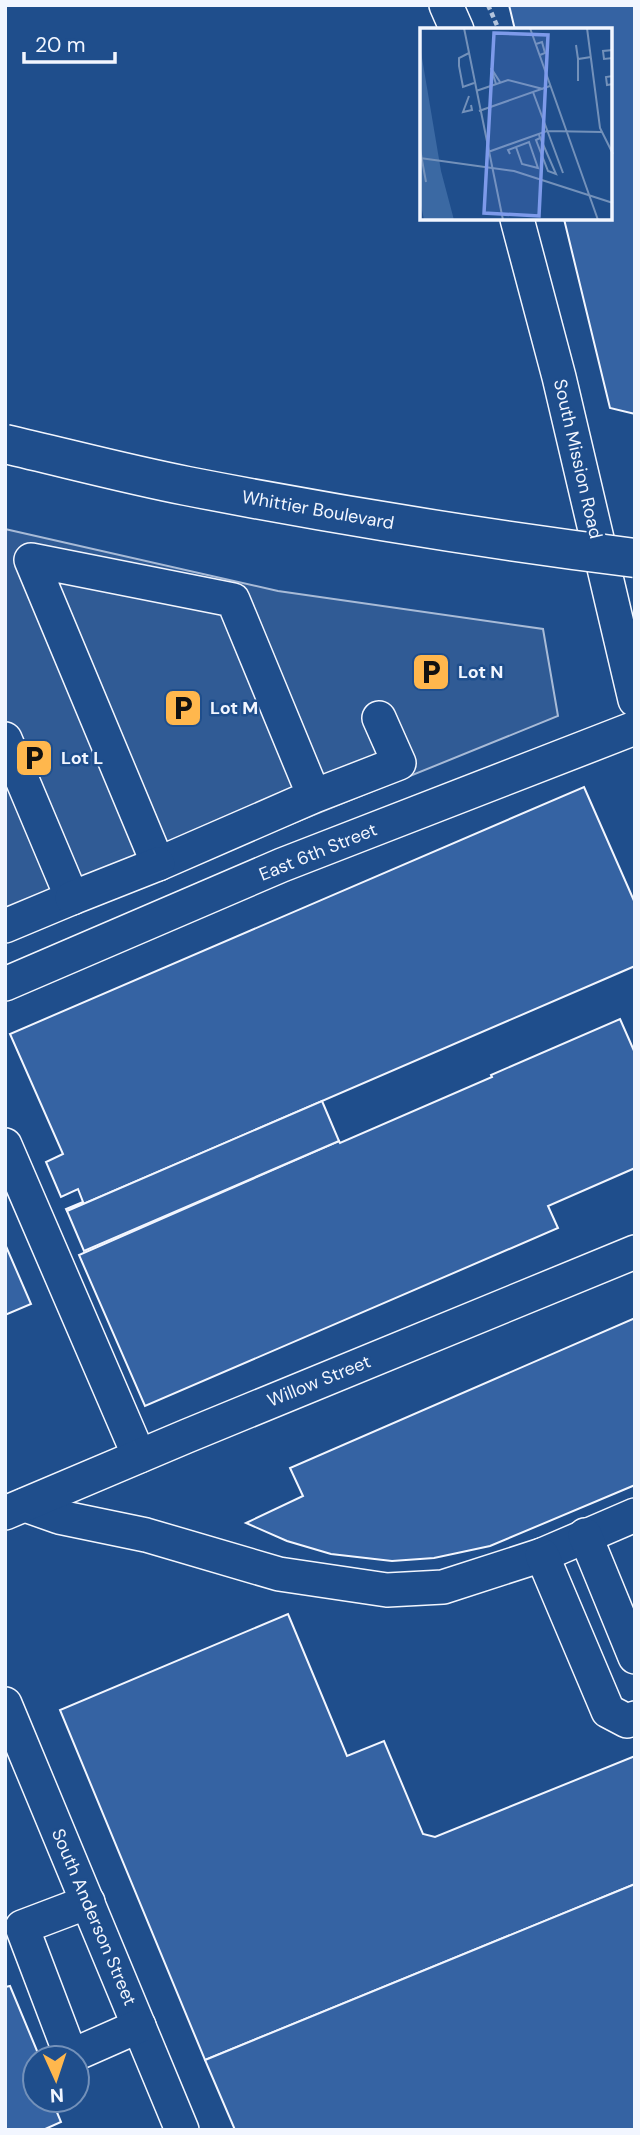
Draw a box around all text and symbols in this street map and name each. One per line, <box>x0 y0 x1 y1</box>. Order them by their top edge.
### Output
scale bar <box>24 21 116 65</box>
inset map <box>420 28 612 220</box>
text: 20 m <box>35 31 86 59</box>
street label: South Mission Road <box>548 377 608 541</box>
street label: Whittier Boulevard <box>240 485 396 535</box>
parking icon: Lot N <box>410 651 452 693</box>
place label: Lot N <box>458 660 503 684</box>
parking icon: Lot M <box>162 687 204 729</box>
place label: Lot M <box>210 696 258 720</box>
parking icon: Lot L <box>13 737 55 779</box>
place label: Lot L <box>61 746 103 770</box>
street label: East 6th Street <box>256 817 380 887</box>
street label: Willow Street <box>264 1349 374 1413</box>
street label: South Anderson Street <box>46 1825 142 2009</box>
north arrow <box>21 2044 91 2114</box>
text: N <box>49 2083 64 2108</box>

